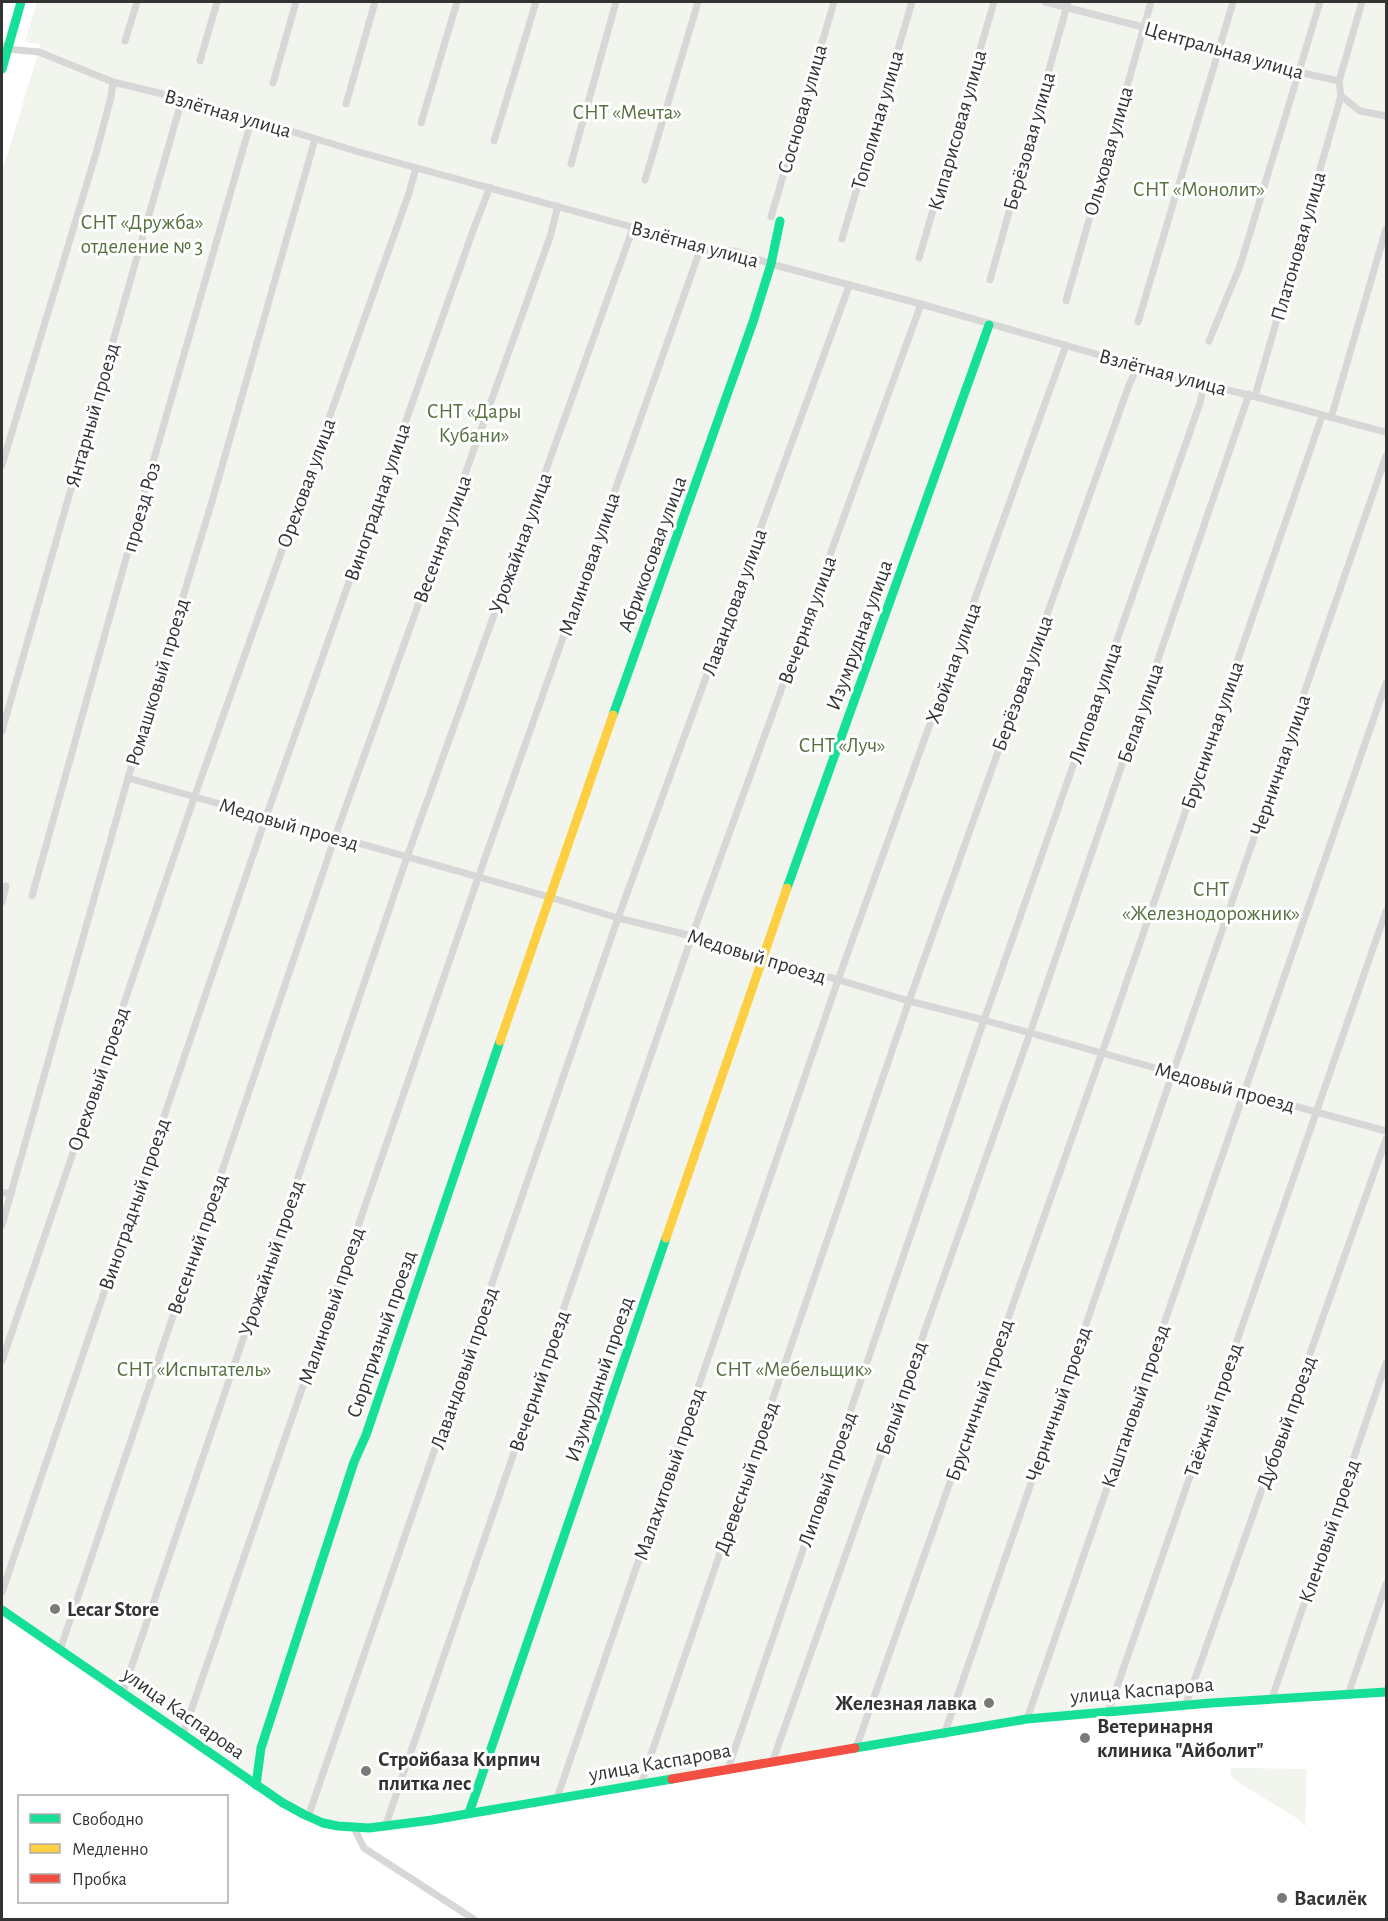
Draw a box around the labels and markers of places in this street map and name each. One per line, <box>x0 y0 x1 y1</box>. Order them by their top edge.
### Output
place label: Lecar Store <box>67 1599 159 1620</box>
marker: Lecar Store <box>48 1602 62 1616</box>
place label: Железная лавка <box>835 1693 977 1714</box>
marker: Железная лавка <box>982 1696 996 1710</box>
place label: Ветеринарня клиника "Айболит" <box>1097 1716 1264 1761</box>
marker: Ветеринарня клиника "Айболит" <box>1078 1731 1092 1745</box>
place label: Стройбаза Кирпич плитка лес <box>378 1749 541 1794</box>
marker: Стройбаза Кирпич плитка лес <box>359 1764 373 1778</box>
place label: Василёк <box>1294 1888 1368 1909</box>
marker: Василёк <box>1275 1891 1289 1905</box>

